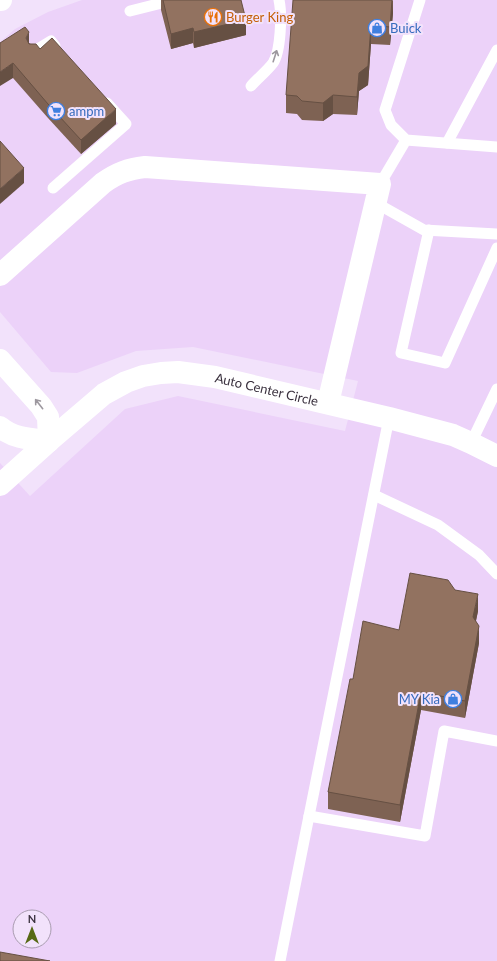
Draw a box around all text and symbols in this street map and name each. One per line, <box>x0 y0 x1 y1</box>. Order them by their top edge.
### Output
restaurant icon: Burger King <box>203 7 223 27</box>
place label: Burger King <box>226 9 293 25</box>
shop icon: Buick <box>367 18 387 38</box>
place label: Buick <box>390 20 422 36</box>
one-way arrow <box>272 50 279 63</box>
supermarket icon: ampm <box>46 101 66 121</box>
place label: ampm <box>69 103 104 119</box>
street label: Auto Center Circle <box>213 369 320 409</box>
one-way arrow <box>35 399 43 410</box>
shop icon: MY Kia <box>443 689 463 709</box>
place label: MY Kia <box>399 691 440 707</box>
north arrow <box>12 909 52 949</box>
text: N <box>28 912 36 925</box>

